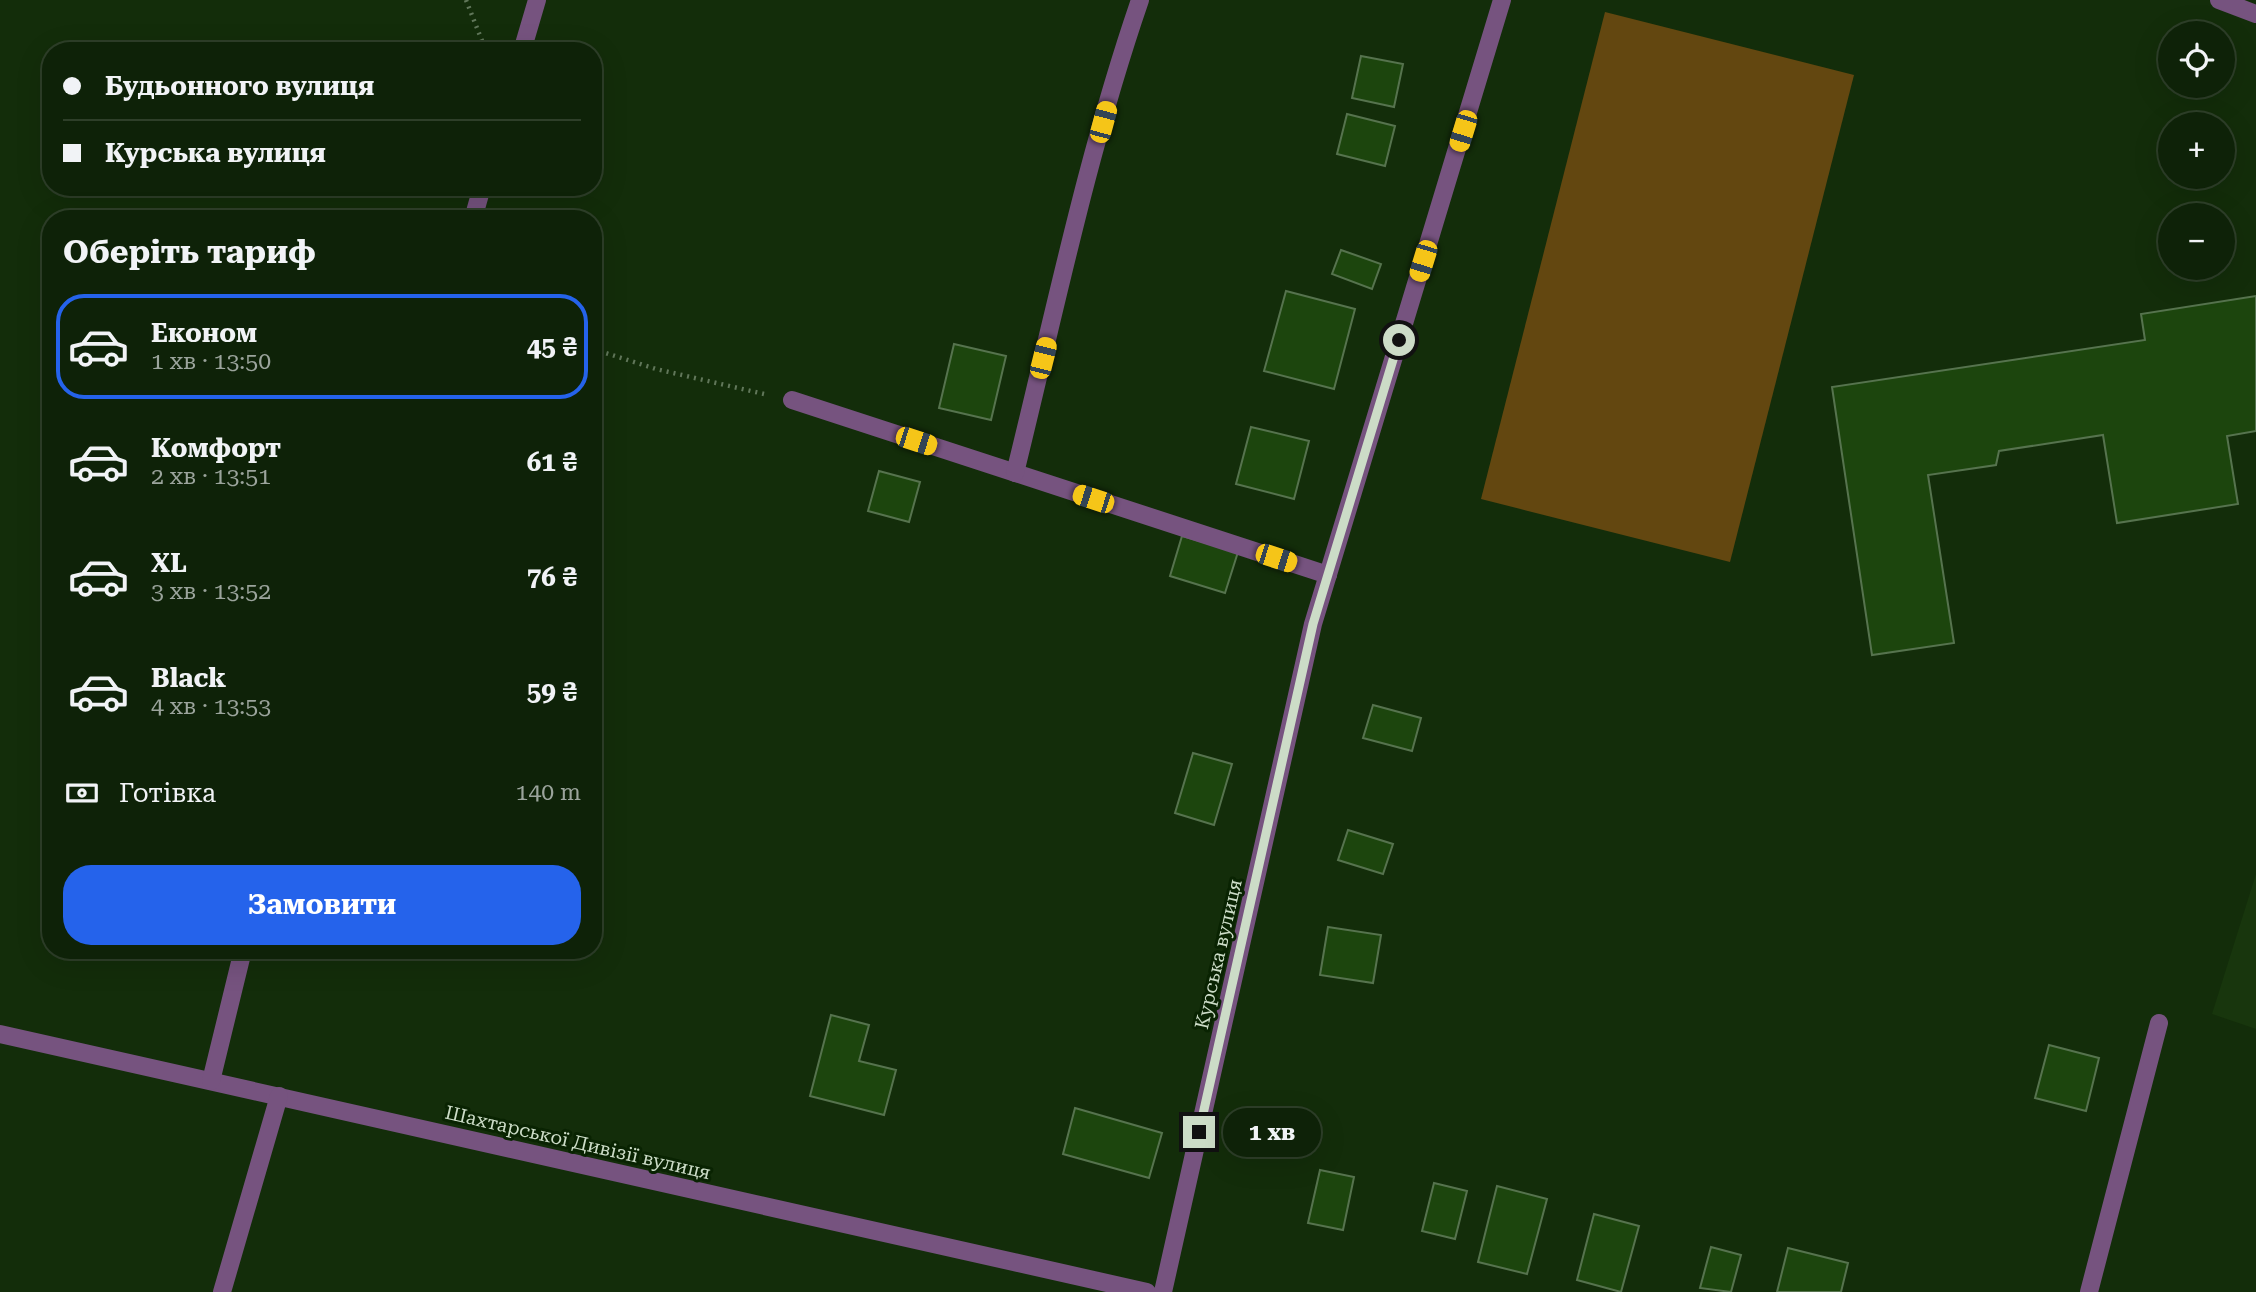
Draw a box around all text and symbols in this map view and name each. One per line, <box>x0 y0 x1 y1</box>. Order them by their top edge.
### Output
map controls <box>2158 21 2235 280</box>
button: locate <box>2158 21 2235 98</box>
text: Будьонного вулиця <box>105 71 374 101</box>
car <box>1088 99 1119 145</box>
car <box>1447 108 1480 154</box>
button: + <box>2158 112 2235 189</box>
text: Курська вулиця <box>105 138 326 168</box>
button: − <box>2158 203 2235 280</box>
text: Оберіть тариф <box>63 233 316 271</box>
car <box>1407 238 1440 284</box>
icon: car <box>67 315 130 378</box>
text: Економ <box>151 318 257 348</box>
route start <box>1383 324 1415 356</box>
text: 45 ₴ <box>527 332 577 362</box>
car <box>1028 335 1059 381</box>
text: 1 хв · 13:50 <box>151 348 271 375</box>
car <box>893 425 940 457</box>
icon: car <box>67 430 130 493</box>
text: Комфорт <box>151 433 281 463</box>
text: 61 ₴ <box>527 447 577 477</box>
text: 2 хв · 13:51 <box>151 463 271 490</box>
car <box>1070 483 1117 515</box>
car <box>1253 542 1300 574</box>
icon: car <box>67 545 130 608</box>
text: XL <box>151 548 187 578</box>
text: 76 ₴ <box>527 562 577 592</box>
text: 3 хв · 13:52 <box>151 578 271 605</box>
icon: car <box>67 660 130 723</box>
text: Black <box>151 663 226 693</box>
text: 59 ₴ <box>527 677 577 707</box>
text: 4 хв · 13:53 <box>151 693 271 720</box>
icon: cash <box>63 774 101 812</box>
text: Готівка <box>119 778 216 808</box>
text: 140 m <box>516 779 581 806</box>
button: Замовити <box>63 865 581 945</box>
street label: Курська вулиця <box>1190 877 1247 1031</box>
street label: Шахтарської Дивізії вулиця <box>443 1101 713 1184</box>
callout: 1 хв <box>1224 1108 1322 1156</box>
route end <box>1183 1116 1215 1148</box>
text: 1 хв <box>1249 1119 1295 1146</box>

